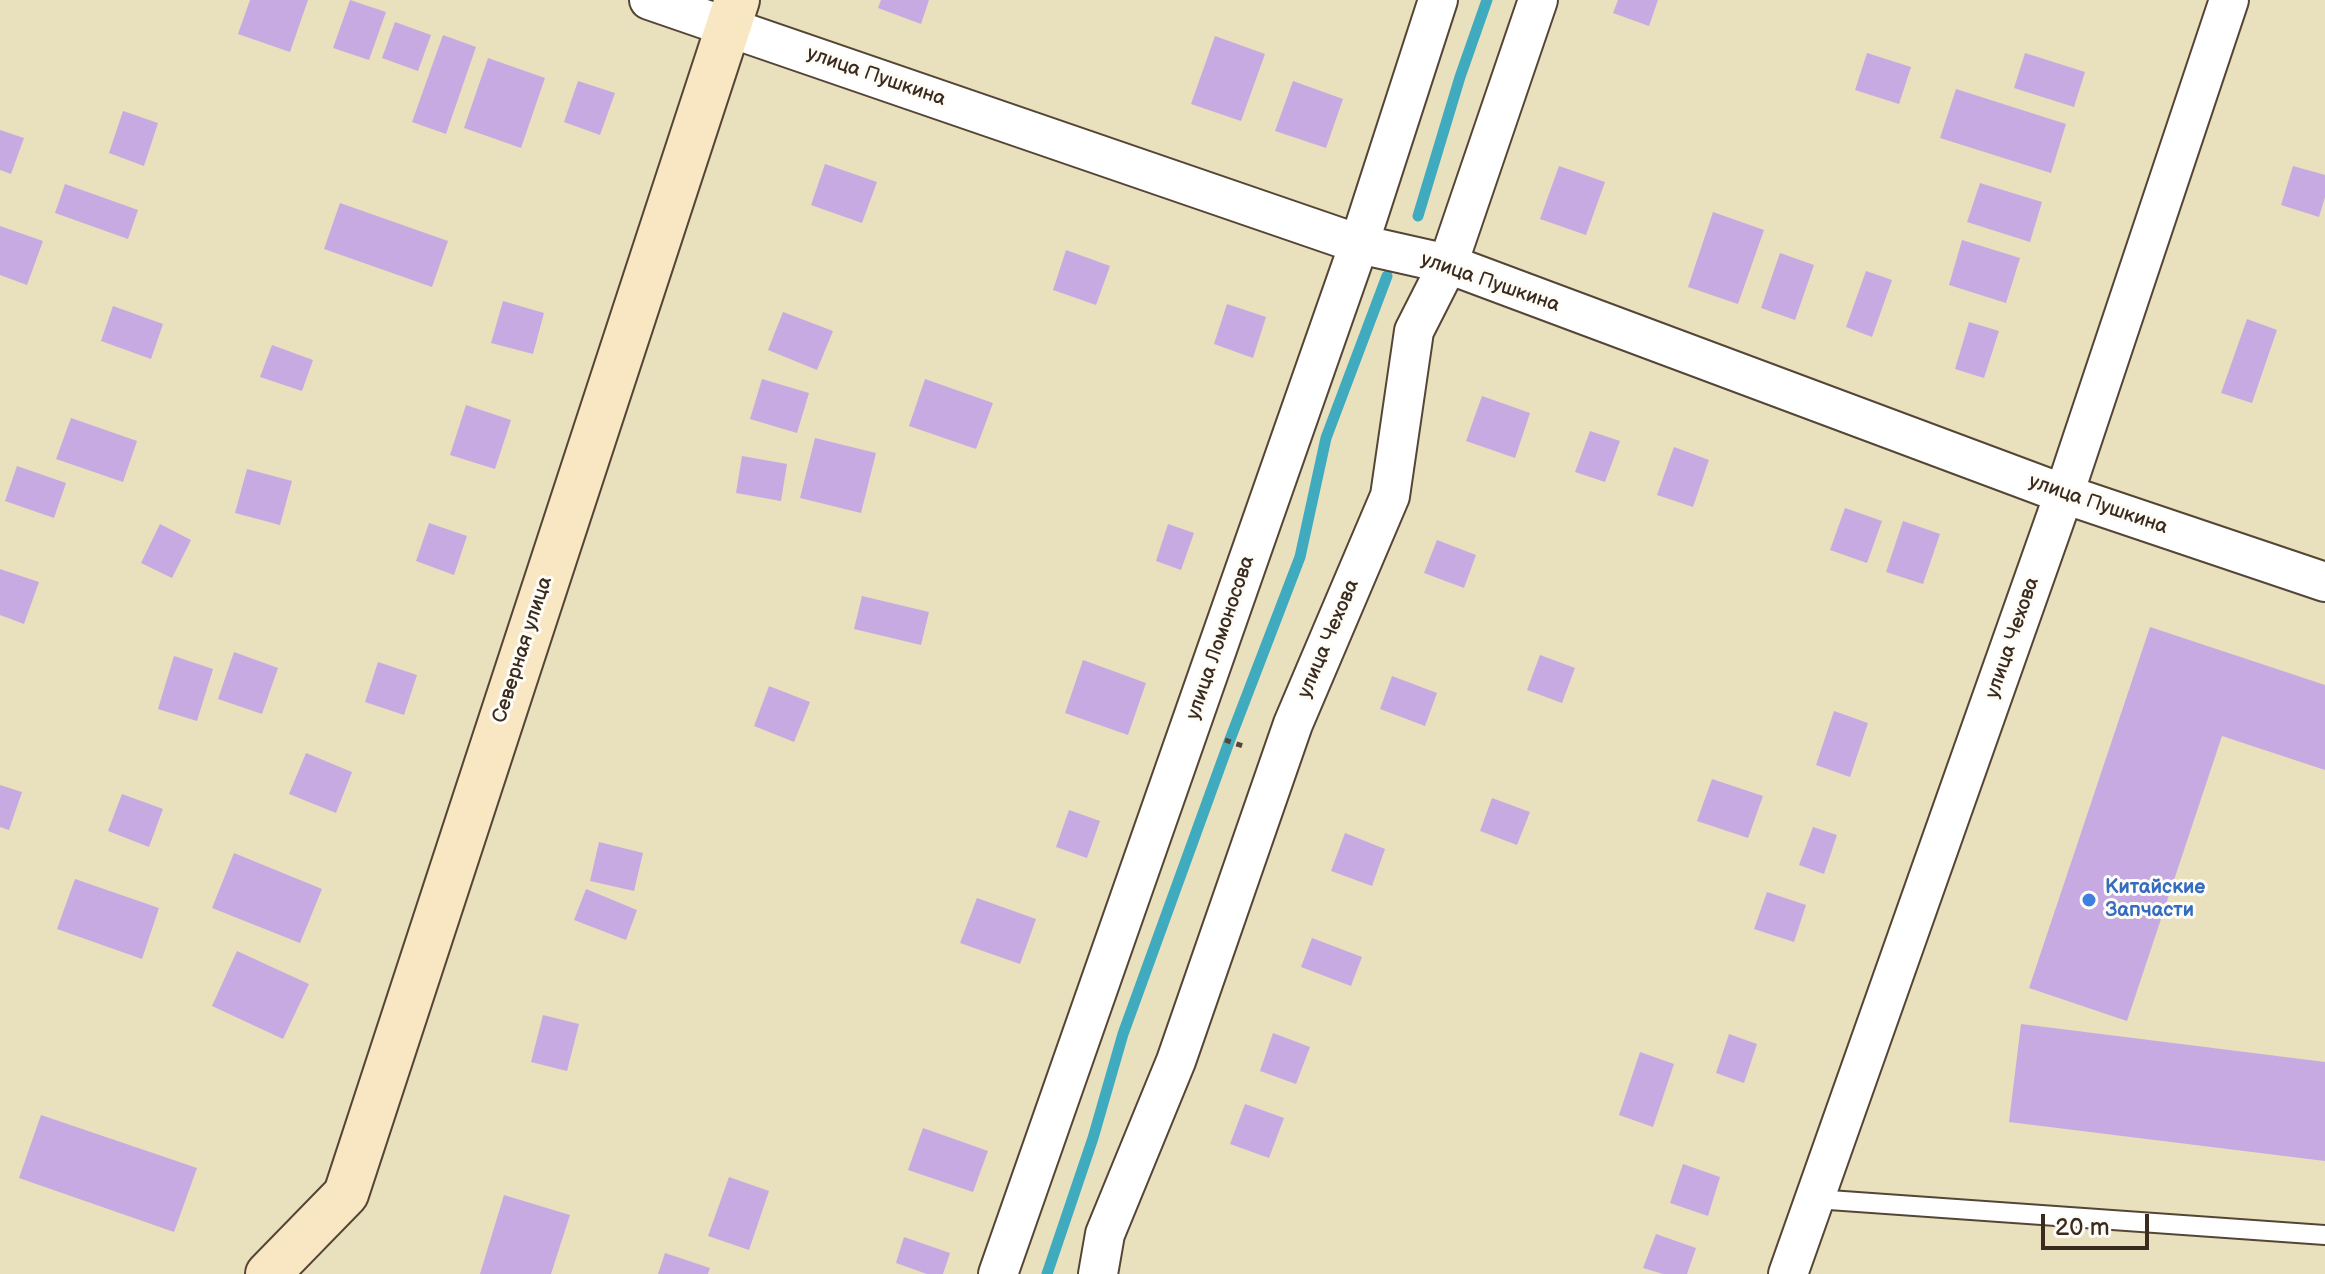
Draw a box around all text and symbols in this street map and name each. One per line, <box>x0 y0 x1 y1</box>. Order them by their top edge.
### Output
street label: улица Пушкина <box>803 42 949 112</box>
street label: улица Пушкина <box>1417 248 1563 318</box>
street label: улица Пушкина <box>2025 470 2171 540</box>
street label: улица Ломоносова <box>1182 553 1260 723</box>
street label: Северная улица <box>488 574 558 726</box>
street label: улица Чехова <box>1981 574 2045 702</box>
street label: улица Чехова <box>1293 576 1365 702</box>
place label: Китайские Запчасти <box>2105 876 2205 923</box>
marker: Китайские Запчасти <box>2080 891 2098 909</box>
scale bar <box>2045 1198 2153 1248</box>
text: 20 m <box>2055 1213 2110 1242</box>

